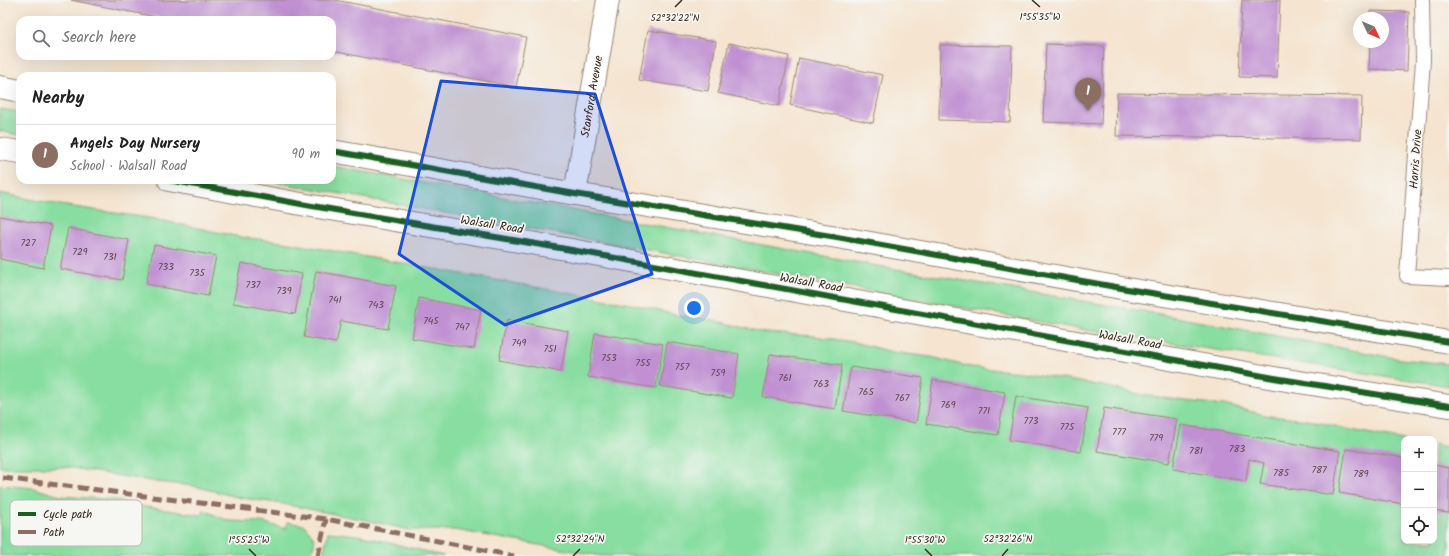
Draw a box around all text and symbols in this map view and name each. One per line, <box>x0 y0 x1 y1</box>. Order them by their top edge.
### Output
text: 1°55'35"W <box>1020 9 1061 25</box>
text: 52°32'22"N <box>650 10 700 26</box>
north arrow <box>1353 12 1389 48</box>
search box <box>16 16 336 60</box>
text: Search here <box>62 26 136 50</box>
icon: search <box>30 27 52 49</box>
street label: Stanford Avenue <box>575 53 608 139</box>
pin: 1 <box>1075 78 1101 111</box>
text: Nearby <box>32 85 84 112</box>
street label: Harris Drive <box>1404 128 1428 189</box>
text: Angels Day Nursery <box>70 132 200 156</box>
text: 1 <box>43 144 47 165</box>
text: 90 m <box>292 144 320 165</box>
text: School · Walsall Road <box>70 156 187 177</box>
street label: Walsall Road <box>459 211 526 240</box>
house number: 727 <box>20 235 36 251</box>
house number: 729 <box>72 244 88 260</box>
house number: 731 <box>103 249 117 265</box>
house number: 733 <box>158 259 174 275</box>
house number: 735 <box>189 265 205 281</box>
street label: Walsall Road <box>778 268 845 298</box>
house number: 737 <box>246 277 261 293</box>
house number: 739 <box>276 283 292 299</box>
house number: 741 <box>328 292 342 308</box>
house number: 743 <box>368 297 384 313</box>
your location <box>684 298 704 318</box>
house number: 745 <box>423 313 439 329</box>
house number: 747 <box>455 319 470 335</box>
street label: Walsall Road <box>1097 325 1164 355</box>
house number: 749 <box>512 335 527 351</box>
house number: 751 <box>543 341 557 357</box>
house number: 753 <box>601 350 617 366</box>
house number: 755 <box>635 355 651 371</box>
house number: 757 <box>675 359 690 375</box>
house number: 759 <box>711 365 726 381</box>
house number: 761 <box>778 370 792 386</box>
house number: 763 <box>813 376 829 392</box>
house number: 765 <box>858 384 874 400</box>
house number: 767 <box>895 390 910 406</box>
house number: 769 <box>940 397 956 413</box>
house number: 771 <box>978 403 990 419</box>
house number: 773 <box>1024 413 1039 429</box>
house number: 775 <box>1060 419 1075 435</box>
house number: 777 <box>1112 424 1126 440</box>
house number: 779 <box>1149 430 1163 446</box>
map controls <box>1401 436 1437 544</box>
button: + <box>1401 436 1437 472</box>
house number: 783 <box>1229 441 1245 457</box>
house number: 781 <box>1189 443 1203 459</box>
house number: 787 <box>1311 462 1327 478</box>
house number: 785 <box>1273 465 1290 481</box>
house number: 789 <box>1353 466 1369 482</box>
button: − <box>1401 472 1437 508</box>
legend <box>10 500 142 546</box>
text: Cycle path <box>43 506 92 524</box>
button: locate <box>1401 508 1437 544</box>
text: Path <box>43 524 64 542</box>
text: 52°32'24"N <box>556 531 605 547</box>
text: 52°32'26"N <box>984 531 1033 547</box>
text: 1°55'25"W <box>228 532 270 548</box>
text: 1°55'30"W <box>905 532 945 548</box>

